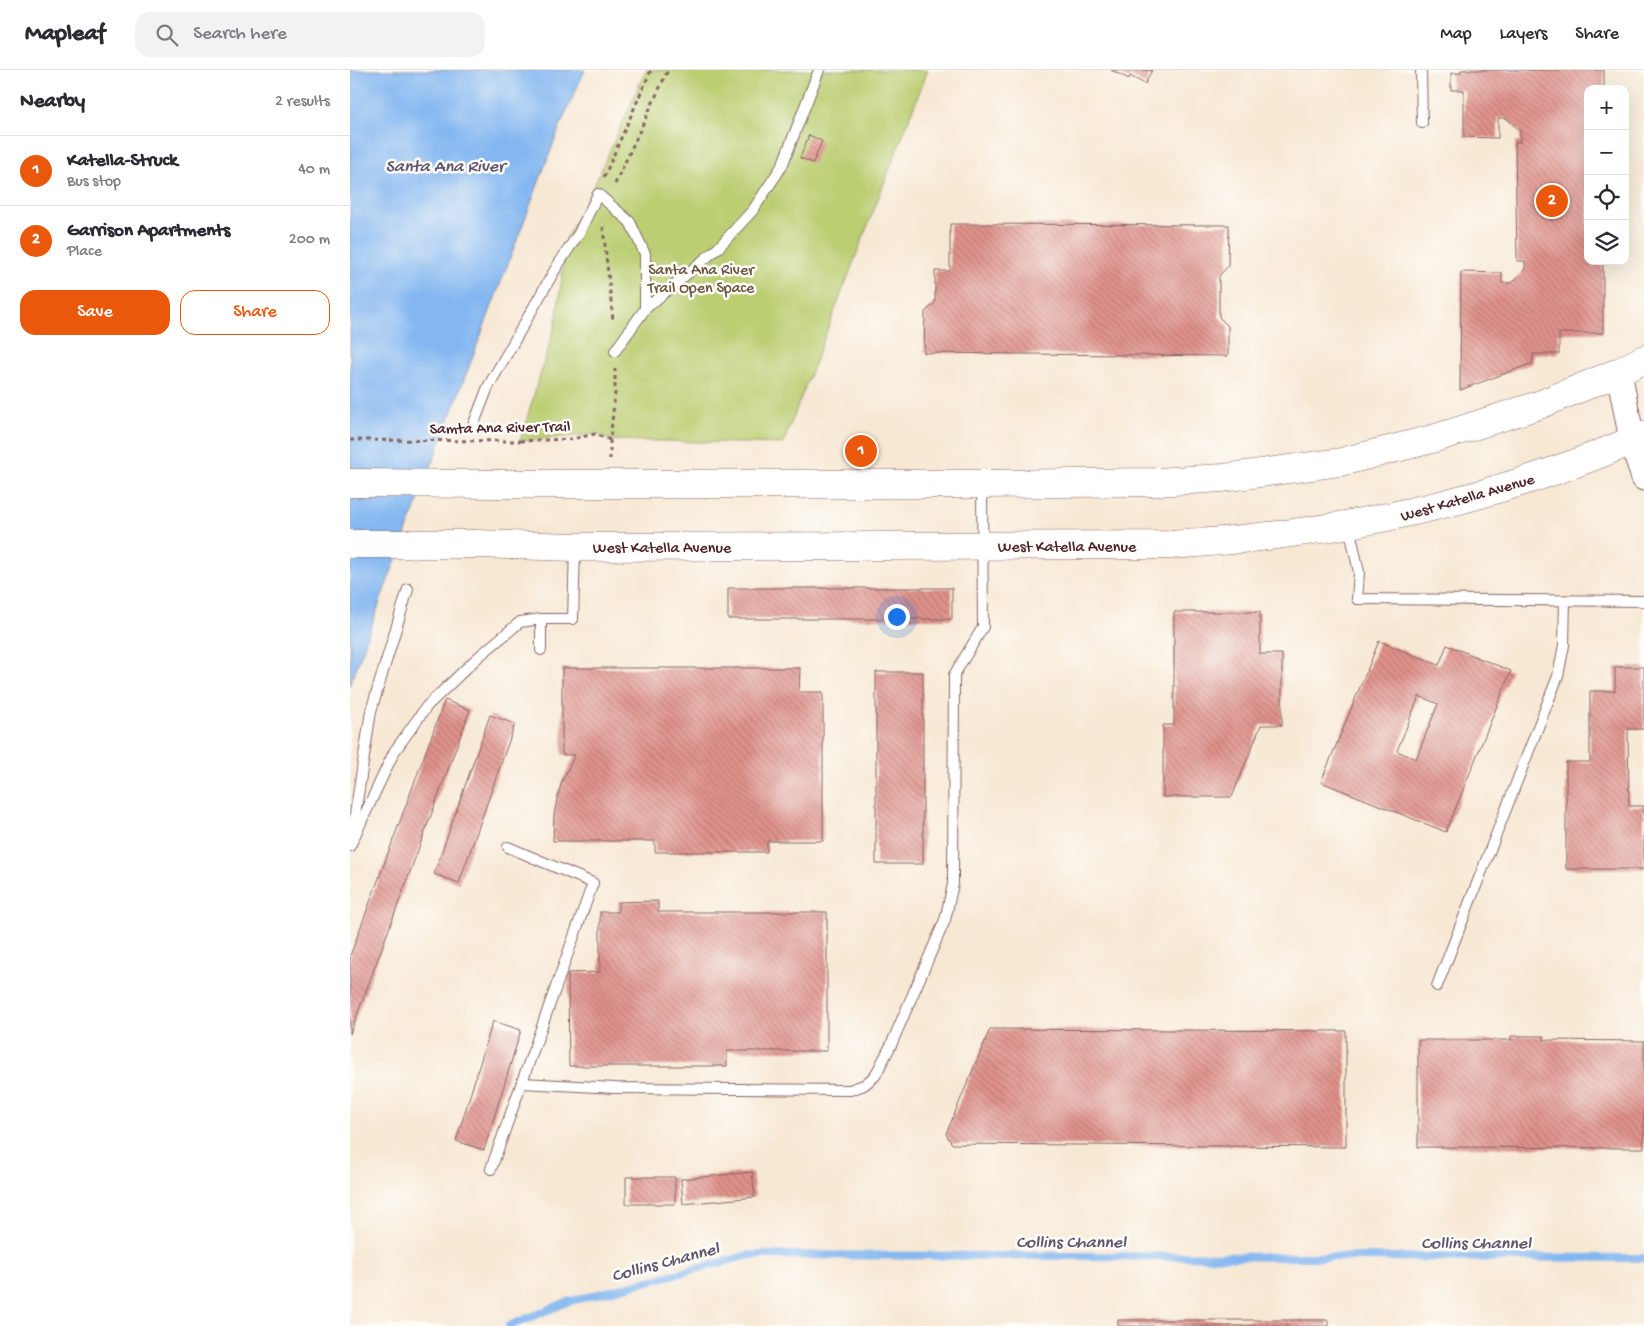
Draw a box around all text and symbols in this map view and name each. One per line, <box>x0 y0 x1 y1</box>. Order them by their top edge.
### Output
search box <box>135 12 485 57</box>
text: Mapleaf <box>25 20 105 49</box>
icon: search <box>153 21 181 49</box>
text: Search here <box>193 23 287 46</box>
text: Map <box>1440 24 1472 45</box>
text: Layers <box>1500 24 1547 45</box>
text: Share <box>1575 24 1619 45</box>
map controls <box>1584 85 1629 265</box>
button: + <box>1584 85 1629 130</box>
text: Nearby <box>20 90 85 115</box>
text: 2 results <box>275 93 330 112</box>
button: − <box>1584 130 1629 175</box>
text: Katella-Struck <box>67 150 178 173</box>
water label: Santa Ana River <box>386 157 508 178</box>
text: 1 <box>33 161 39 180</box>
text: 40 m <box>298 161 330 180</box>
text: Bus stop <box>67 173 121 192</box>
button: locate <box>1584 175 1629 220</box>
pin: 2 <box>1536 182 1568 220</box>
text: Garrison Apartments <box>67 220 230 243</box>
button: layers <box>1584 220 1629 265</box>
text: 2 <box>32 231 40 250</box>
text: 200 m <box>289 231 330 250</box>
text: Place <box>67 243 102 262</box>
park label: Santa Ana River Trail Open Space <box>647 262 755 299</box>
button: Save <box>20 290 170 335</box>
button: Share <box>180 290 330 335</box>
street label: Samta Ana River Trail <box>429 419 571 440</box>
pin: 1 <box>845 432 877 470</box>
street label: West Katella Avenue <box>1399 471 1538 528</box>
street label: West Katella Avenue <box>998 539 1137 558</box>
street label: West Katella Avenue <box>593 540 732 559</box>
your location <box>884 604 910 630</box>
water label: Collins Channel <box>1016 1233 1127 1254</box>
water label: Collins Channel <box>1421 1234 1532 1255</box>
water label: Collins Channel <box>610 1239 723 1288</box>

